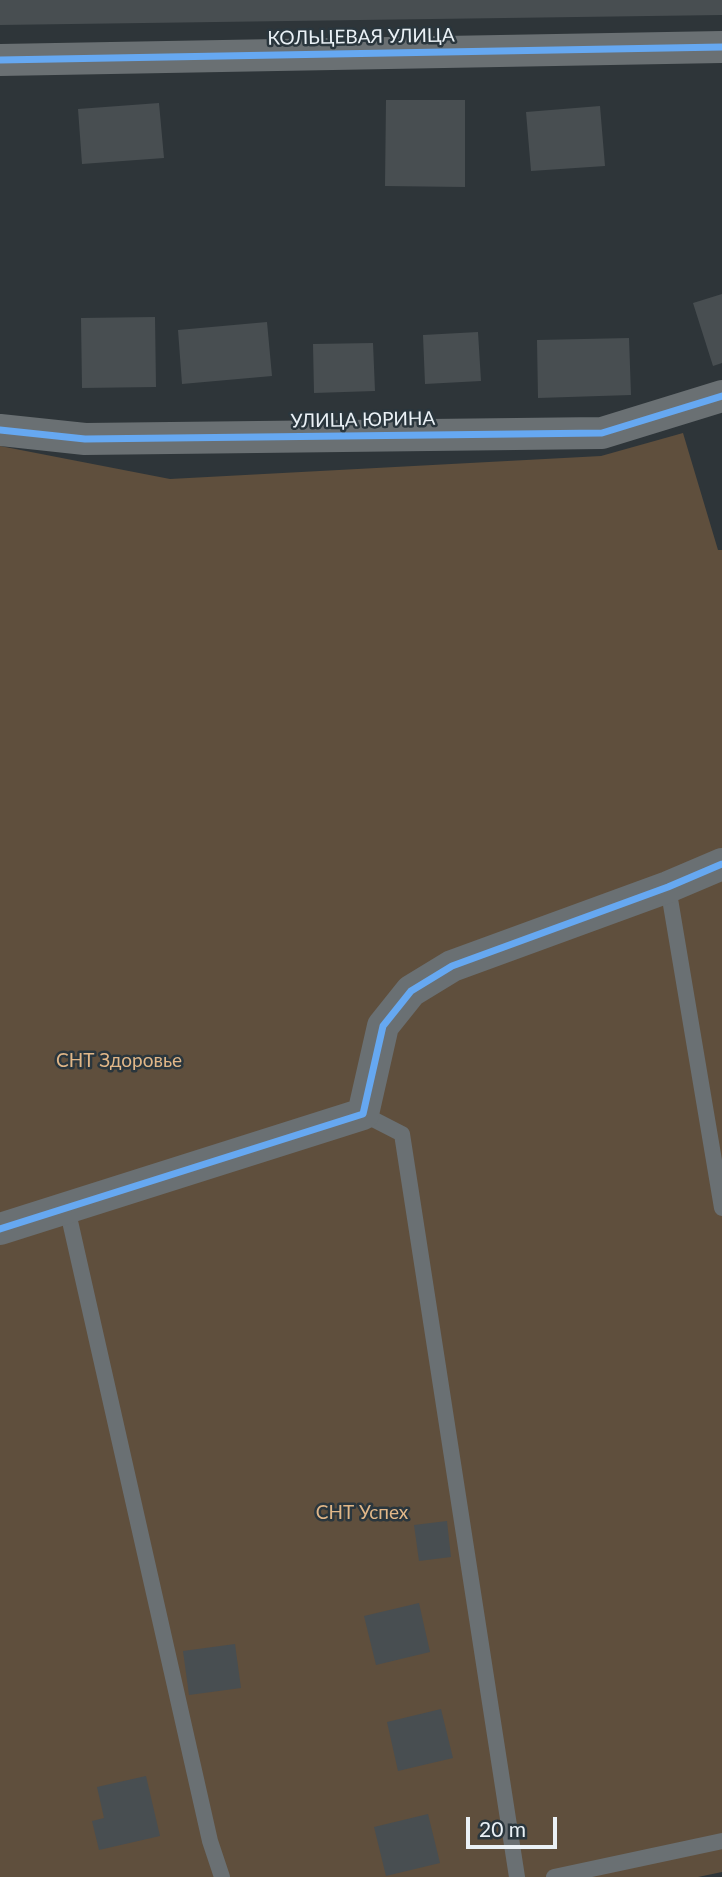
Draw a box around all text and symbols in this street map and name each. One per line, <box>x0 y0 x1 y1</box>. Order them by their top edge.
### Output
street label: КОЛЬЦЕВАЯ УЛИЦА <box>267 24 455 50</box>
street label: УЛИЦА ЮРИНА <box>290 407 436 433</box>
park label: СНТ Здоровье <box>56 1050 182 1072</box>
park label: СНТ Успех <box>316 1502 408 1524</box>
scale bar <box>470 1804 561 1848</box>
text: 20 m <box>479 1816 526 1841</box>

